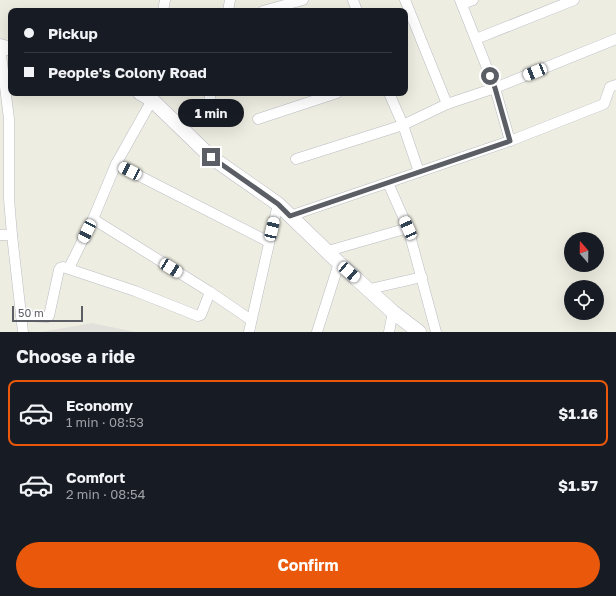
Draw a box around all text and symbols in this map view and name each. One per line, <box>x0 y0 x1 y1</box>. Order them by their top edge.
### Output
text: Pickup <box>48 24 98 42</box>
car <box>522 62 548 82</box>
text: People's Colony Road <box>48 63 207 81</box>
route start <box>481 67 499 85</box>
callout: 1 min <box>178 99 244 127</box>
text: 1 min <box>195 105 227 121</box>
route end <box>202 148 220 166</box>
car <box>117 160 143 182</box>
car <box>398 215 418 241</box>
car <box>263 216 281 242</box>
car <box>76 218 98 244</box>
north arrow <box>564 232 604 272</box>
map controls <box>564 232 604 320</box>
car <box>158 257 184 279</box>
car <box>336 260 362 284</box>
button: locate <box>564 280 604 320</box>
scale bar <box>12 304 83 323</box>
text: 50 m <box>18 306 44 319</box>
text: Choose a ride <box>16 345 135 367</box>
icon: car <box>18 395 54 431</box>
text: Economy <box>66 396 133 414</box>
text: $1.16 <box>558 404 598 422</box>
text: 1 min · 08:53 <box>66 414 144 430</box>
icon: car <box>18 467 54 503</box>
text: Comfort <box>66 468 125 486</box>
text: $1.57 <box>558 476 598 494</box>
text: 2 min · 08:54 <box>66 486 146 502</box>
button: Confirm <box>16 542 600 588</box>

